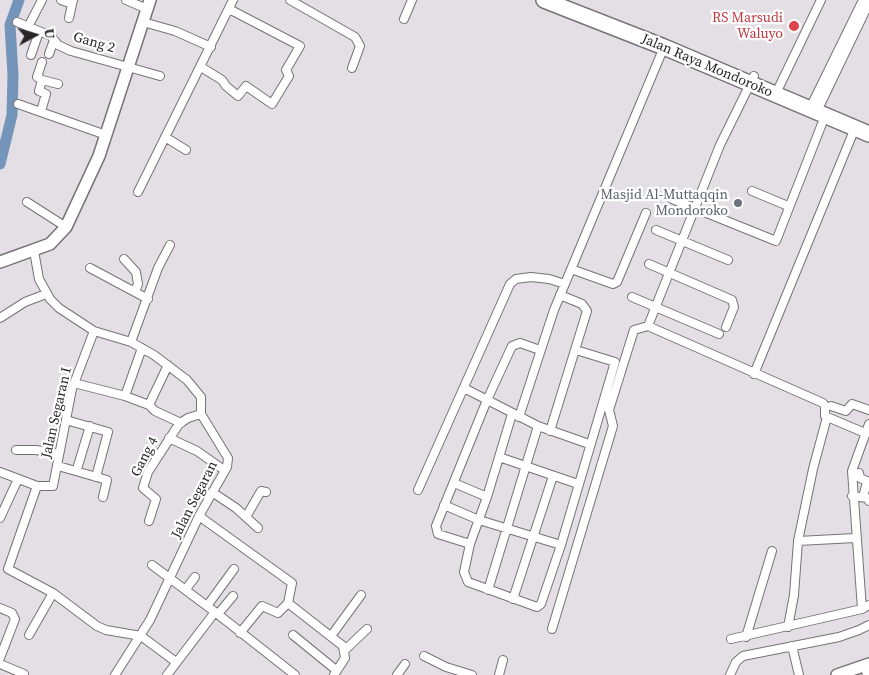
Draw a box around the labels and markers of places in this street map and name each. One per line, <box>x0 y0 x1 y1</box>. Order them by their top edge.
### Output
place label: RS Marsudi Waluyo <box>712 10 783 42</box>
marker: RS Marsudi Waluyo <box>787 19 801 33</box>
place label: Masjid Al-Muttaqqin Mondoroko <box>600 187 728 220</box>
marker: Masjid Al-Muttaqqin Mondoroko <box>732 197 744 209</box>

